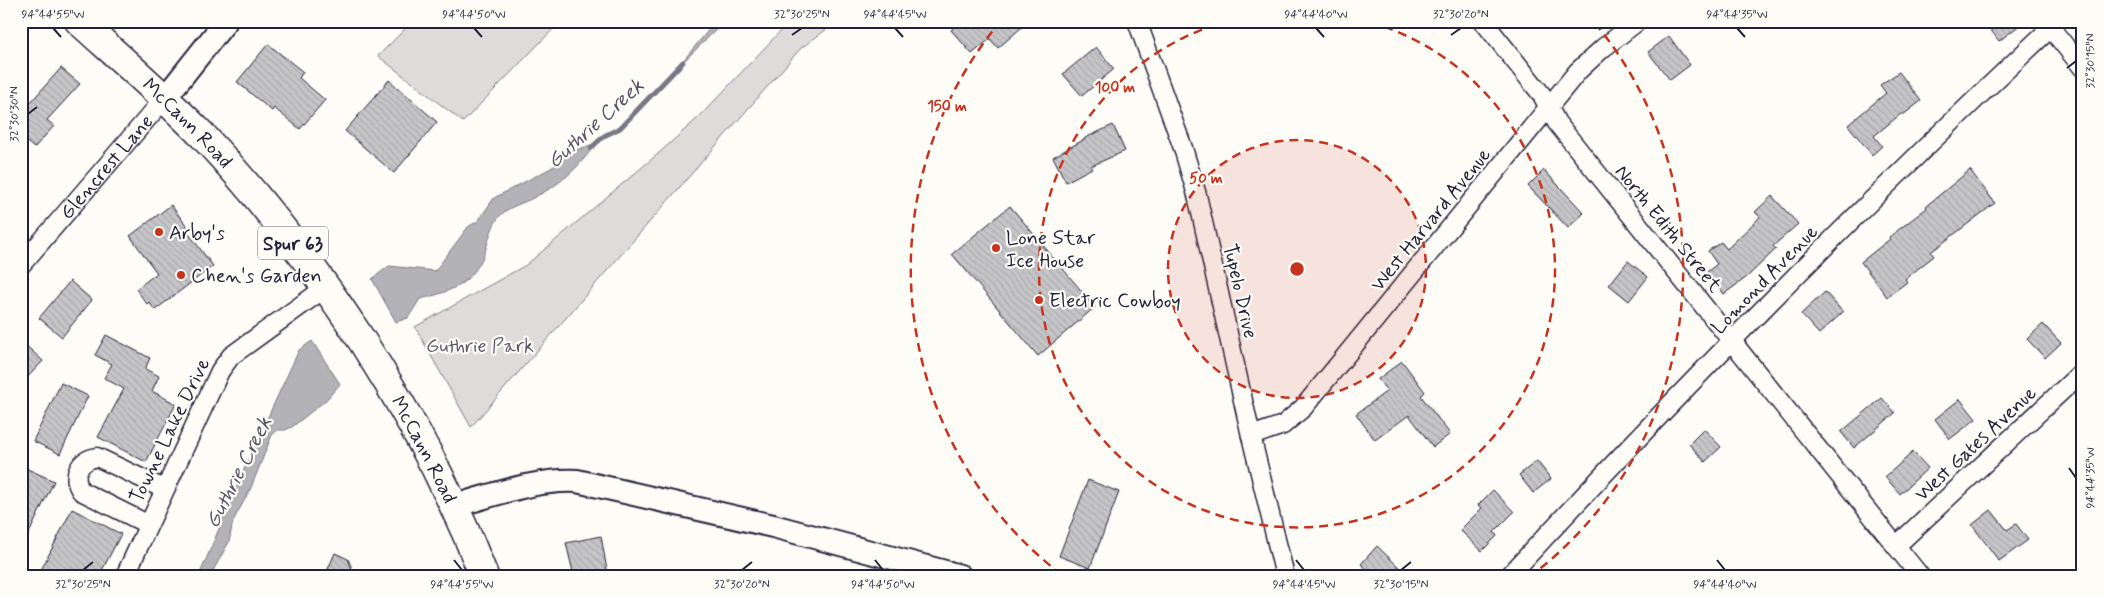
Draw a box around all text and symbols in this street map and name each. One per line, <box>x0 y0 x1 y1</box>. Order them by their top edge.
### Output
text: 94°44'55"W <box>22 7 85 23</box>
text: 94°44'50"W <box>442 7 506 23</box>
text: 32°30'25"N <box>774 7 830 23</box>
text: 94°44'45"W <box>864 7 926 23</box>
text: 94°44'40"W <box>1284 7 1348 23</box>
text: 32°30'20"N <box>1433 7 1489 23</box>
text: 94°44'35"W <box>1706 7 1768 23</box>
text: 32°30'15"N <box>2083 34 2099 88</box>
street label: McCann Road <box>136 72 238 175</box>
water label: Guthrie Creek <box>541 73 650 175</box>
text: 100 m <box>1095 78 1135 98</box>
text: 32°30'30"N <box>7 86 23 142</box>
text: 150 m <box>927 97 967 117</box>
street label: Glencrest Lane <box>54 109 160 226</box>
street label: West Harvard Avenue <box>1365 143 1497 297</box>
street label: North Edith Street <box>1608 160 1728 299</box>
text: 50 m <box>1189 169 1223 189</box>
street label: Lomond Avenue <box>1706 219 1824 341</box>
place label: Arby's <box>169 220 225 247</box>
place label: Lone Star Ice House <box>1006 225 1096 275</box>
marker: Arby's <box>153 226 165 238</box>
road number: Spur 63 <box>258 227 328 260</box>
street label: Tupelo Drive <box>1216 241 1264 341</box>
marker: Lone Star Ice House <box>990 242 1002 254</box>
centre of rings <box>1288 260 1306 278</box>
place label: Chen's Garden <box>191 263 322 290</box>
marker: Chen's Garden <box>175 269 187 281</box>
place label: Electric Cowboy <box>1049 288 1181 315</box>
marker: Electric Cowboy <box>1033 294 1045 306</box>
park label: Guthrie Park <box>426 333 534 360</box>
street label: Towne Lake Drive <box>124 354 217 508</box>
street label: West Gates Avenue <box>1909 381 2043 508</box>
street label: McCann Road <box>384 391 463 508</box>
water label: Guthrie Creek <box>199 412 279 533</box>
text: 94°44'35"W <box>2083 447 2099 509</box>
text: 32°30'25"N <box>55 577 111 593</box>
text: 94°44'55"W <box>431 577 494 593</box>
text: 32°30'20"N <box>714 577 770 593</box>
text: 94°44'50"W <box>851 577 915 593</box>
text: 94°44'45"W <box>1273 577 1335 593</box>
text: 32°30'15"N <box>1374 577 1428 593</box>
text: 94°44'40"W <box>1693 577 1757 593</box>

